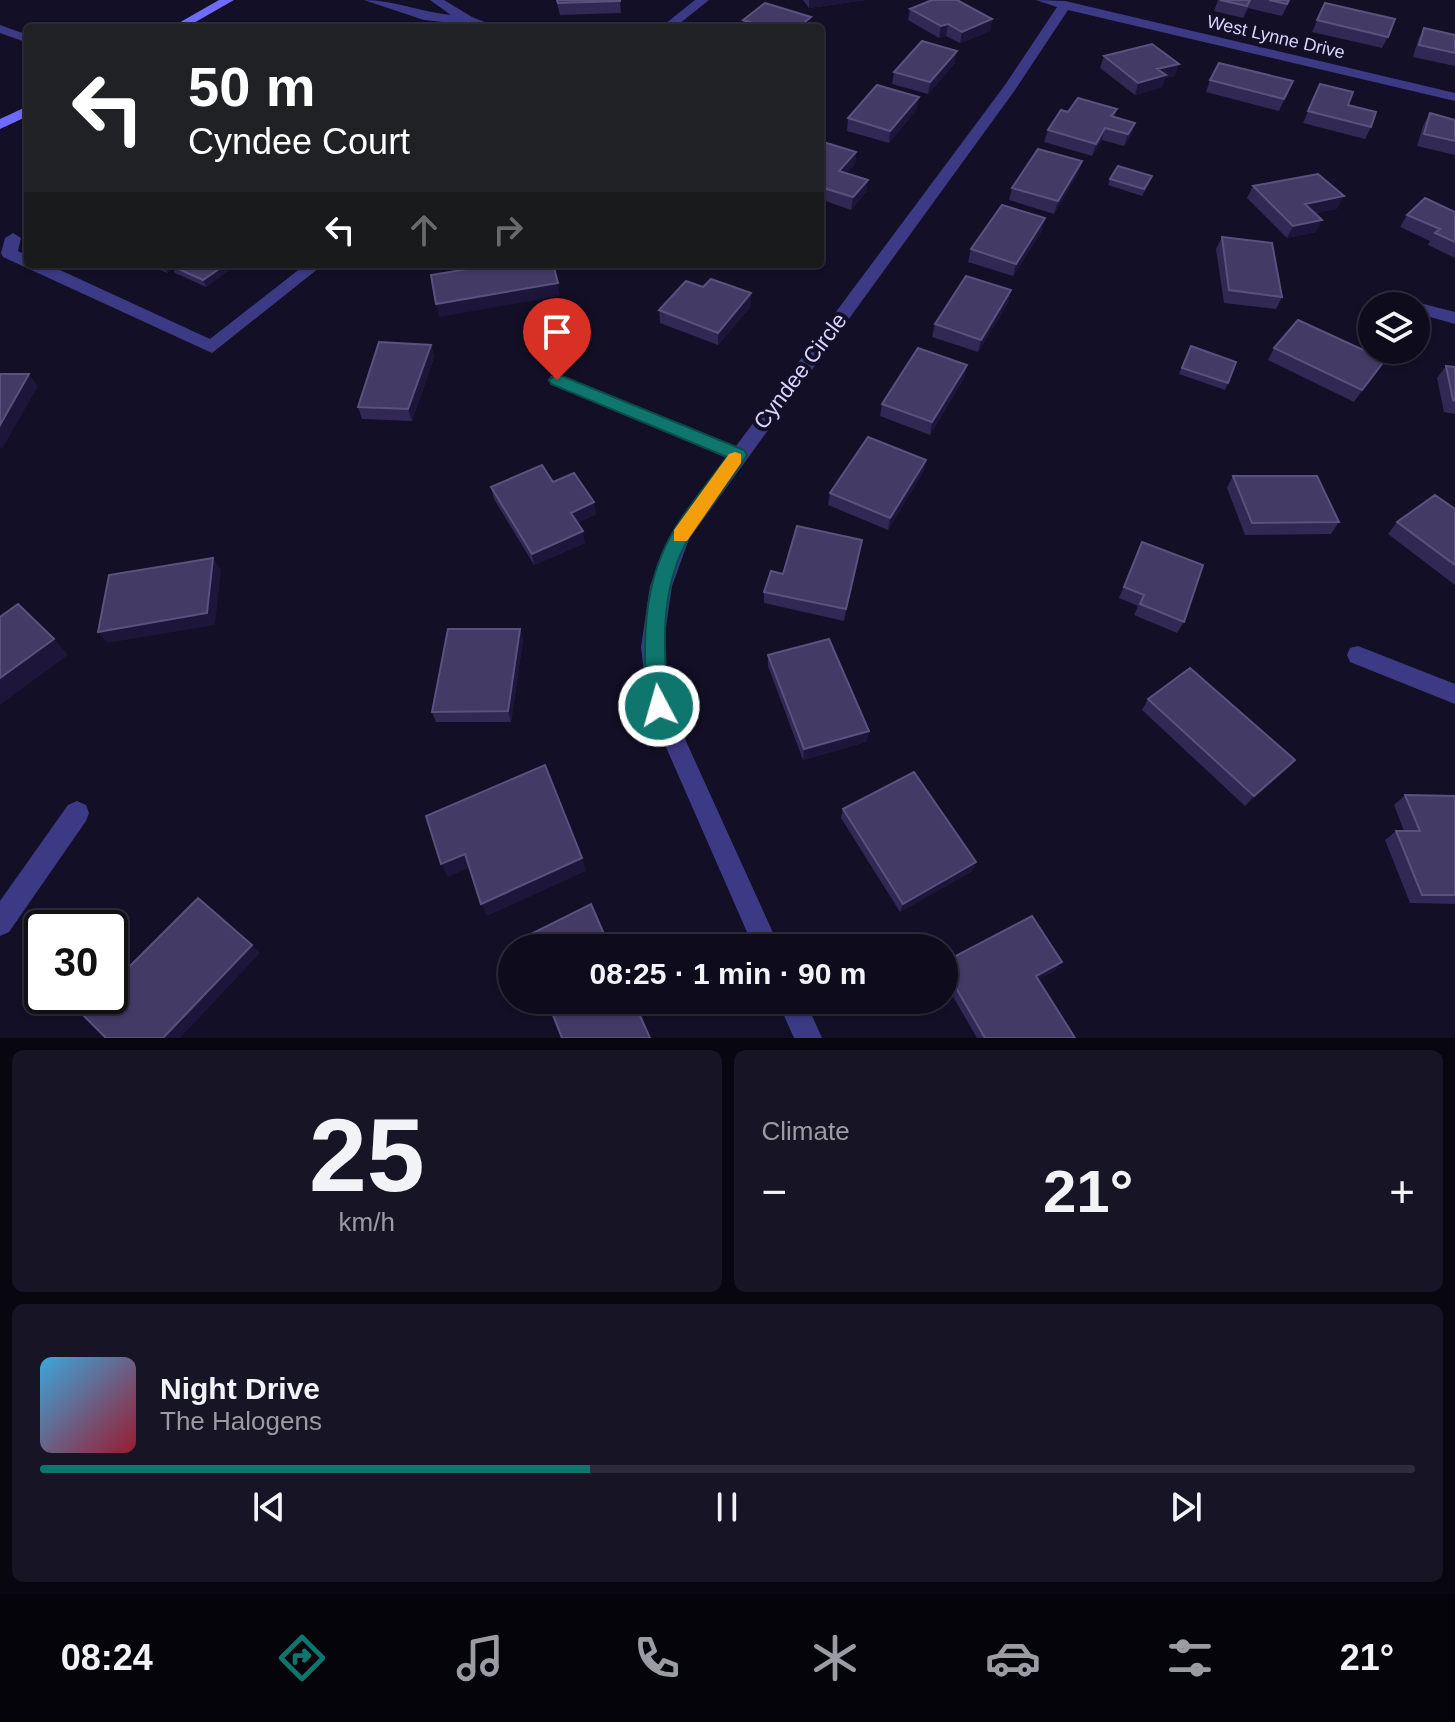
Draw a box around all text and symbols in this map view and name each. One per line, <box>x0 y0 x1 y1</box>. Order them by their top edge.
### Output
street label: West Lynne Drive <box>1205 11 1347 63</box>
text: 50 m <box>188 55 316 118</box>
icon: left <box>56 56 160 160</box>
text: Cyndee Court <box>188 121 410 162</box>
icon: left <box>318 208 362 252</box>
icon: ahead <box>402 208 446 252</box>
icon: right <box>486 208 530 252</box>
map controls <box>1358 292 1430 364</box>
button: layers <box>1358 292 1430 364</box>
pin <box>523 298 591 380</box>
street label: Cyndee Circle <box>748 308 852 434</box>
icon: arrive <box>535 310 579 354</box>
position arrow <box>617 664 701 748</box>
speed limit sign: 30 <box>24 910 128 1014</box>
text: 08:25 · 1 min · 90 m <box>590 957 866 990</box>
text: 25 <box>309 1097 425 1213</box>
text: Climate <box>762 1116 850 1146</box>
text: 21° <box>1043 1158 1134 1225</box>
text: − <box>762 1167 787 1216</box>
text: + <box>1389 1167 1415 1216</box>
text: km/h <box>339 1207 395 1237</box>
text: Night Drive <box>160 1372 320 1405</box>
text: The Halogens <box>160 1406 322 1436</box>
icon: previous <box>247 1485 291 1529</box>
icon: pause <box>705 1485 749 1529</box>
icon: next <box>1164 1485 1208 1529</box>
icon: directions <box>274 1630 330 1686</box>
icon: music <box>452 1630 508 1686</box>
icon: phone <box>629 1630 685 1686</box>
icon: climate <box>807 1630 863 1686</box>
icon: car <box>985 1630 1041 1686</box>
icon: filters <box>1162 1630 1218 1686</box>
text: 08:24 <box>61 1637 153 1678</box>
text: 21° <box>1340 1637 1394 1678</box>

